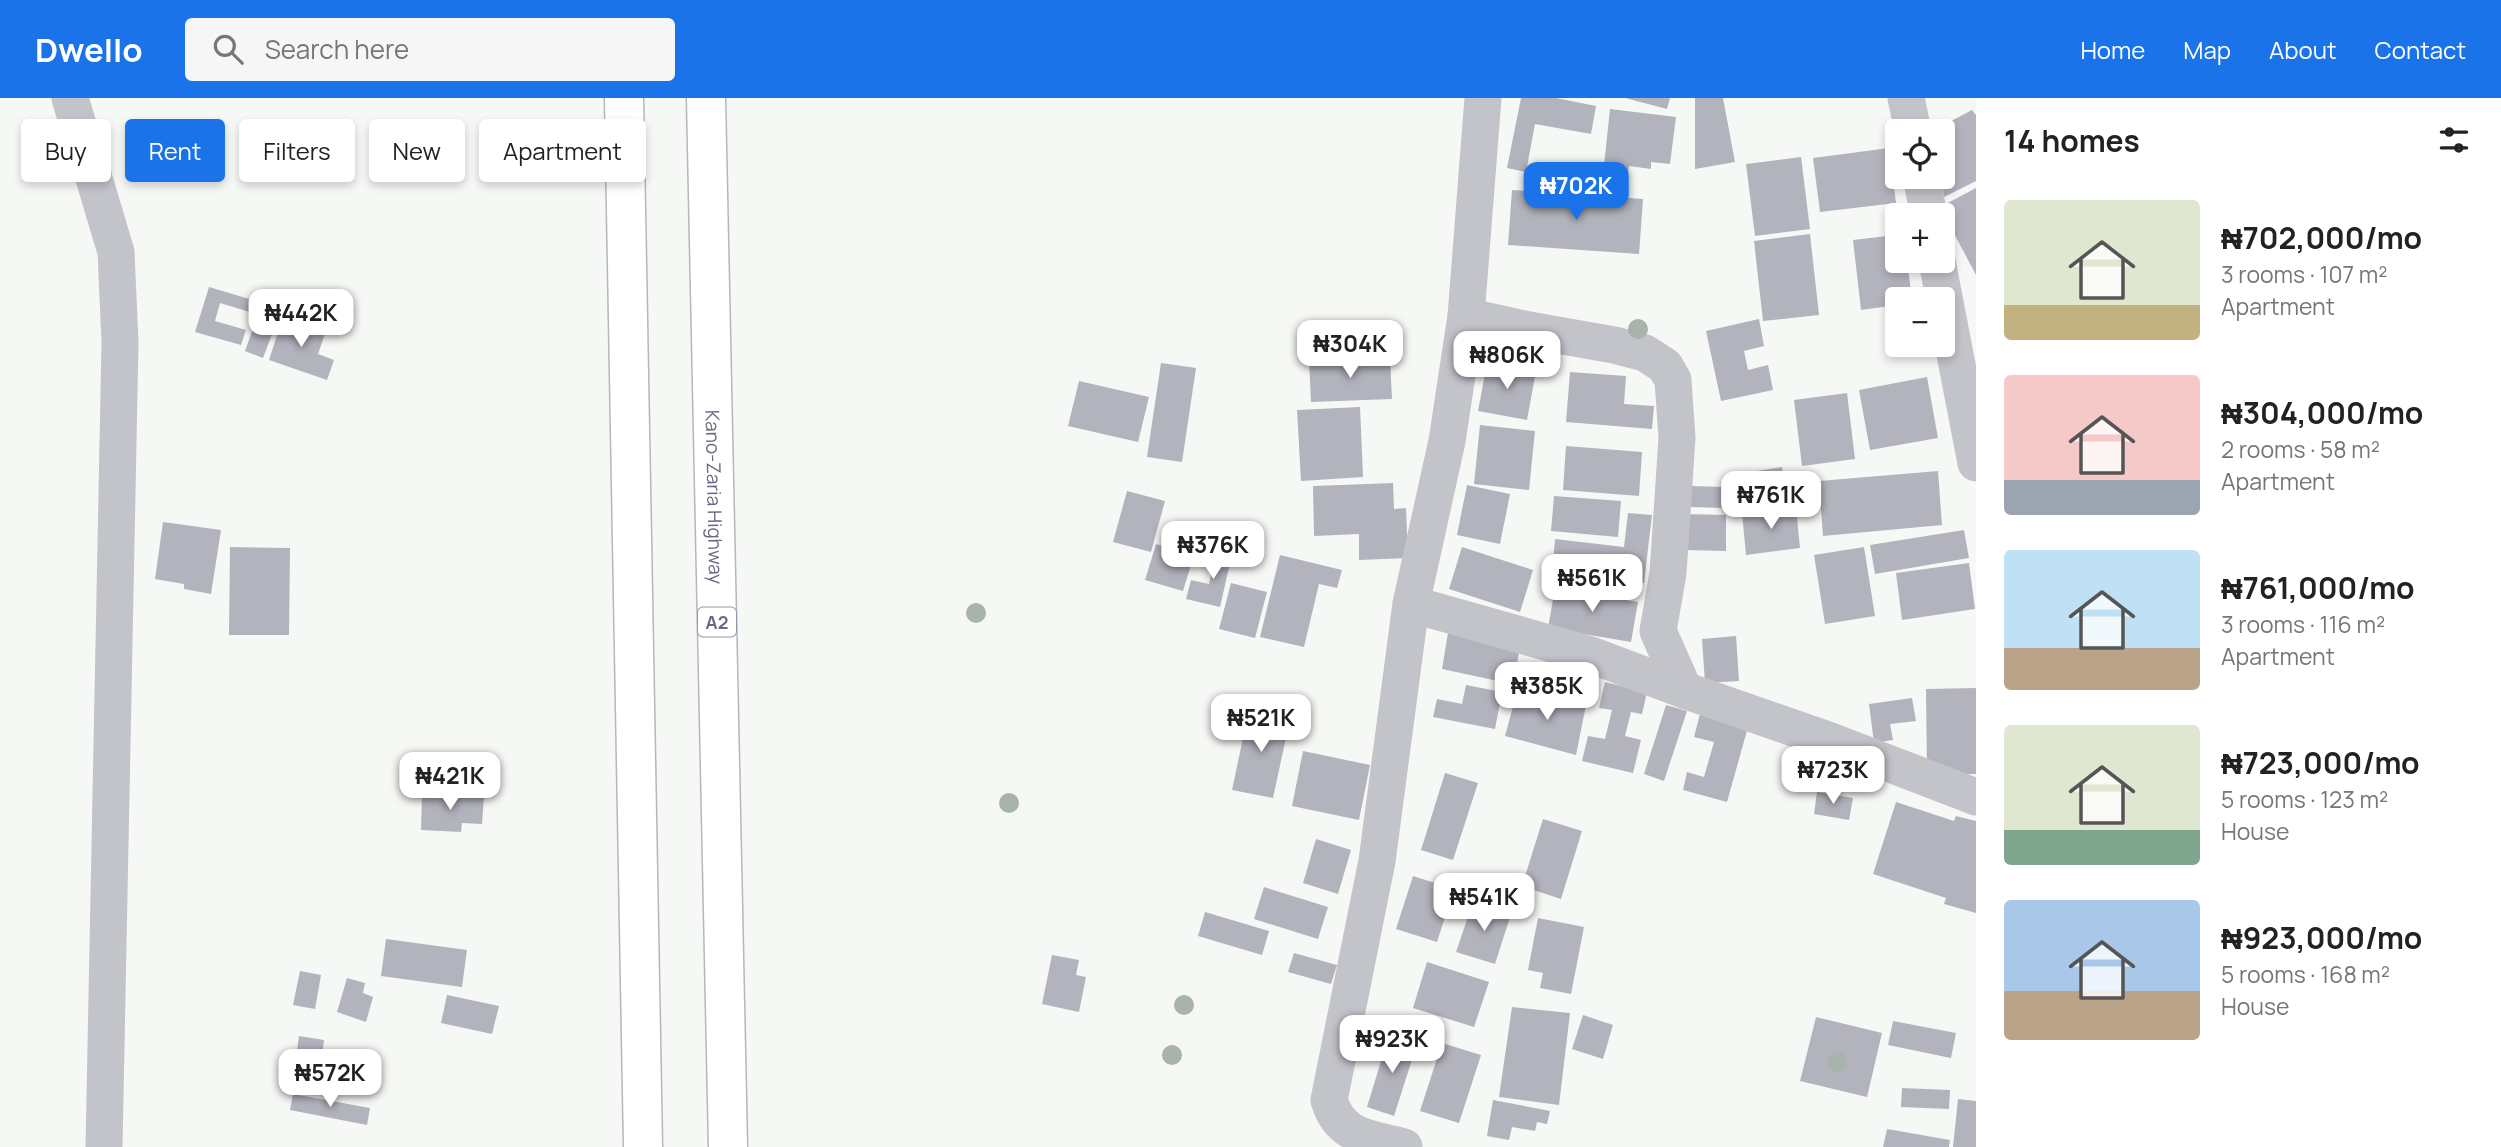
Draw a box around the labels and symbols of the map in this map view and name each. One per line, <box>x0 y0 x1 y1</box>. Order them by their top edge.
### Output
pin: ₦702K <box>1527 162 1625 222</box>
pin: ₦442K <box>252 289 350 349</box>
pin: ₦304K <box>1301 320 1399 380</box>
pin: ₦806K <box>1458 331 1556 391</box>
street label: Kano-Zaria Highway <box>700 410 729 584</box>
pin: ₦761K <box>1722 472 1820 531</box>
pin: ₦376K <box>1164 522 1262 581</box>
pin: ₦561K <box>1543 554 1641 614</box>
road number: A2 <box>698 608 736 636</box>
pin: ₦385K <box>1498 662 1596 722</box>
pin: ₦521K <box>1212 694 1310 754</box>
pin: ₦723K <box>1784 746 1882 806</box>
pin: ₦421K <box>401 752 499 812</box>
pin: ₦541K <box>1435 874 1533 933</box>
pin: ₦923K <box>1343 1016 1441 1075</box>
pin: ₦572K <box>281 1049 379 1109</box>

